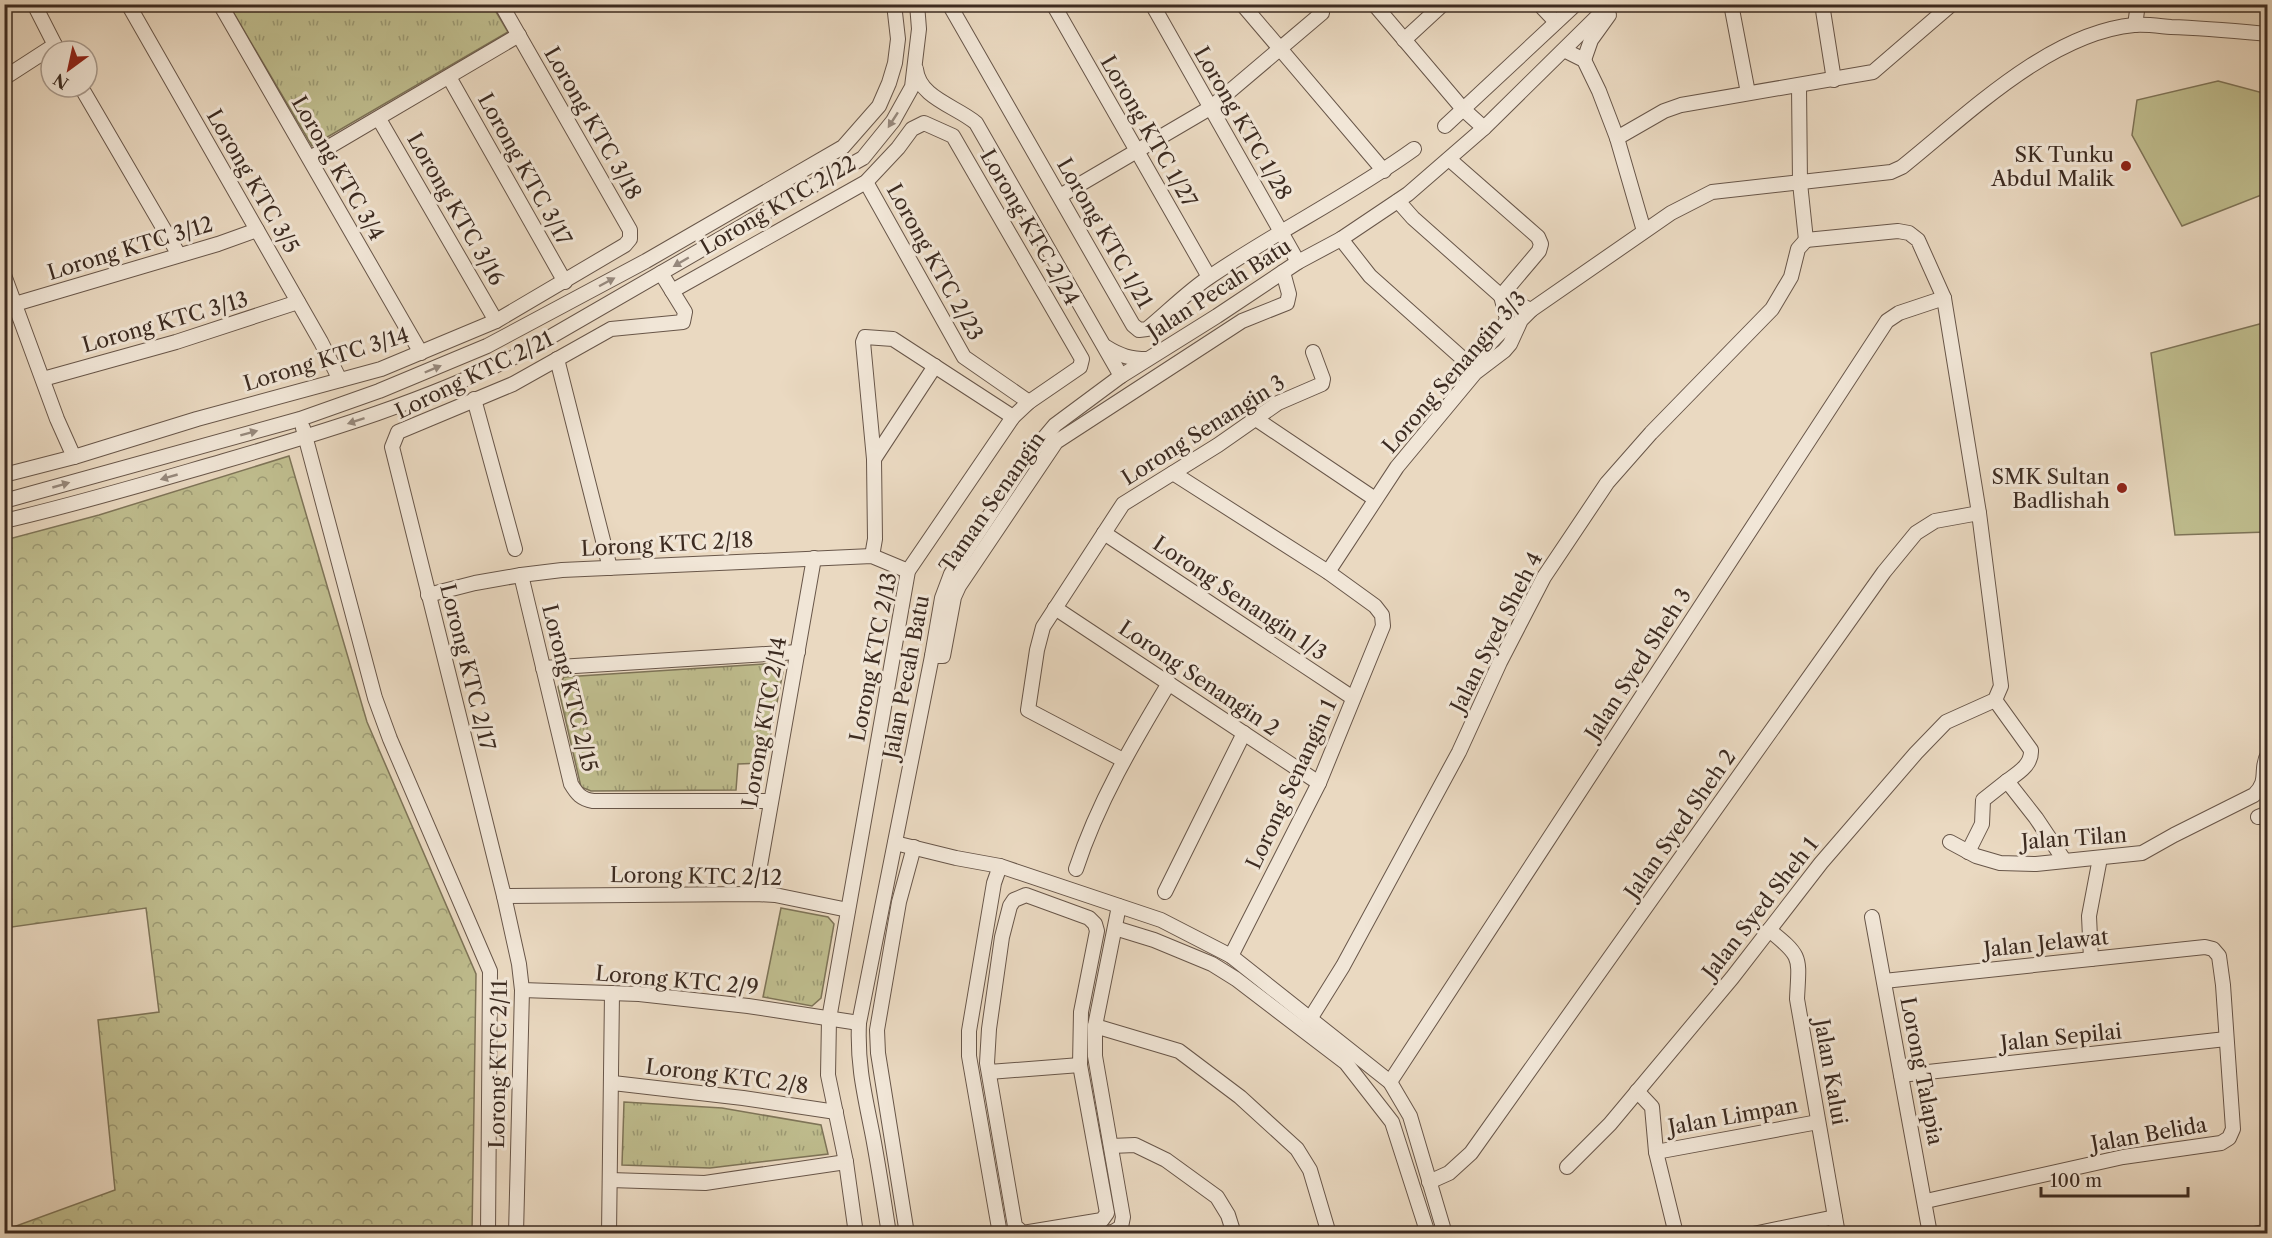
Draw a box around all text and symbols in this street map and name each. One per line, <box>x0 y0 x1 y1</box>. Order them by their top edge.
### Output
north arrow <box>39 39 99 99</box>
street label: Lorong KTC 3/18 <box>539 42 647 204</box>
street label: Lorong KTC 1/28 <box>1189 42 1297 204</box>
street label: Lorong KTC 1/27 <box>1096 51 1203 212</box>
text: N <box>49 69 72 94</box>
street label: Lorong KTC 3/17 <box>473 89 577 250</box>
street label: Lorong KTC 3/4 <box>287 91 389 245</box>
street label: Lorong KTC 3/5 <box>202 105 304 257</box>
one-way arrow <box>887 112 898 129</box>
street label: Lorong KTC 3/16 <box>402 128 510 290</box>
place label: SK Tunku Abdul Malik <box>1990 142 2115 191</box>
street label: Lorong KTC 2/24 <box>975 145 1085 309</box>
street label: Lorong KTC 2/22 <box>696 150 860 260</box>
street label: Lorong KTC 1/21 <box>1052 154 1158 313</box>
marker: SK Tunku Abdul Malik <box>2119 159 2133 173</box>
street label: Lorong KTC 2/23 <box>882 179 988 345</box>
street label: Lorong KTC 3/12 <box>44 211 216 285</box>
street label: Jalan Pecah Batu <box>1140 233 1296 346</box>
one-way arrow <box>673 256 689 267</box>
one-way arrow <box>599 277 616 287</box>
street label: Lorong KTC 3/13 <box>79 286 251 358</box>
street label: Lorong Senangin 3/3 <box>1377 286 1531 458</box>
street label: Lorong KTC 3/14 <box>240 322 412 396</box>
street label: Lorong KTC 2/21 <box>391 326 557 424</box>
one-way arrow <box>424 364 442 374</box>
street label: Lorong Senangin 3 <box>1117 370 1289 490</box>
one-way arrow <box>347 416 365 426</box>
street label: Taman Senangin <box>934 427 1050 577</box>
one-way arrow <box>240 428 258 437</box>
place label: SMK Sultan Badlishah <box>1991 464 2110 513</box>
one-way arrow <box>160 473 178 482</box>
one-way arrow <box>52 480 70 489</box>
marker: SMK Sultan Badlishah <box>2115 481 2129 495</box>
street label: Lorong KTC 2/18 <box>580 527 754 561</box>
street label: Lorong Senangin 1/3 <box>1149 531 1331 665</box>
street label: Jalan Syed Sheh 4 <box>1443 548 1547 719</box>
street label: Lorong KTC 2/13 <box>844 570 902 744</box>
street label: Lorong KTC 2/17 <box>435 581 501 753</box>
street label: Jalan Syed Sheh 3 <box>1578 583 1696 747</box>
street label: Jalan Pecah Batu <box>877 593 934 764</box>
street label: Lorong KTC 2/15 <box>537 602 603 774</box>
street label: Lorong Senangin 2 <box>1114 615 1284 741</box>
street label: Lorong KTC 2/14 <box>737 635 791 809</box>
street label: Lorong Senangin 1 <box>1241 695 1341 873</box>
street label: Jalan Syed Sheh 2 <box>1617 745 1741 906</box>
street label: Jalan Tilan <box>2017 822 2128 854</box>
street label: Jalan Syed Sheh 1 <box>1695 832 1823 986</box>
street label: Lorong KTC 2/12 <box>610 862 782 890</box>
street label: Jalan Jelawat <box>1979 924 2110 962</box>
street label: Lorong KTC 2/9 <box>594 960 760 1000</box>
street label: Lorong KTC 2/11 <box>484 979 512 1149</box>
street label: Lorong Talapia <box>1895 995 1949 1148</box>
street label: Jalan Kalui <box>1809 1014 1853 1127</box>
street label: Jalan Sepilai <box>1996 1018 2123 1056</box>
street label: Lorong KTC 2/8 <box>644 1054 810 1098</box>
street label: Jalan Limpan <box>1663 1092 1800 1140</box>
street label: Jalan Belida <box>2086 1111 2210 1157</box>
scale bar <box>2041 1160 2188 1198</box>
text: 100 m <box>2050 1170 2102 1192</box>

